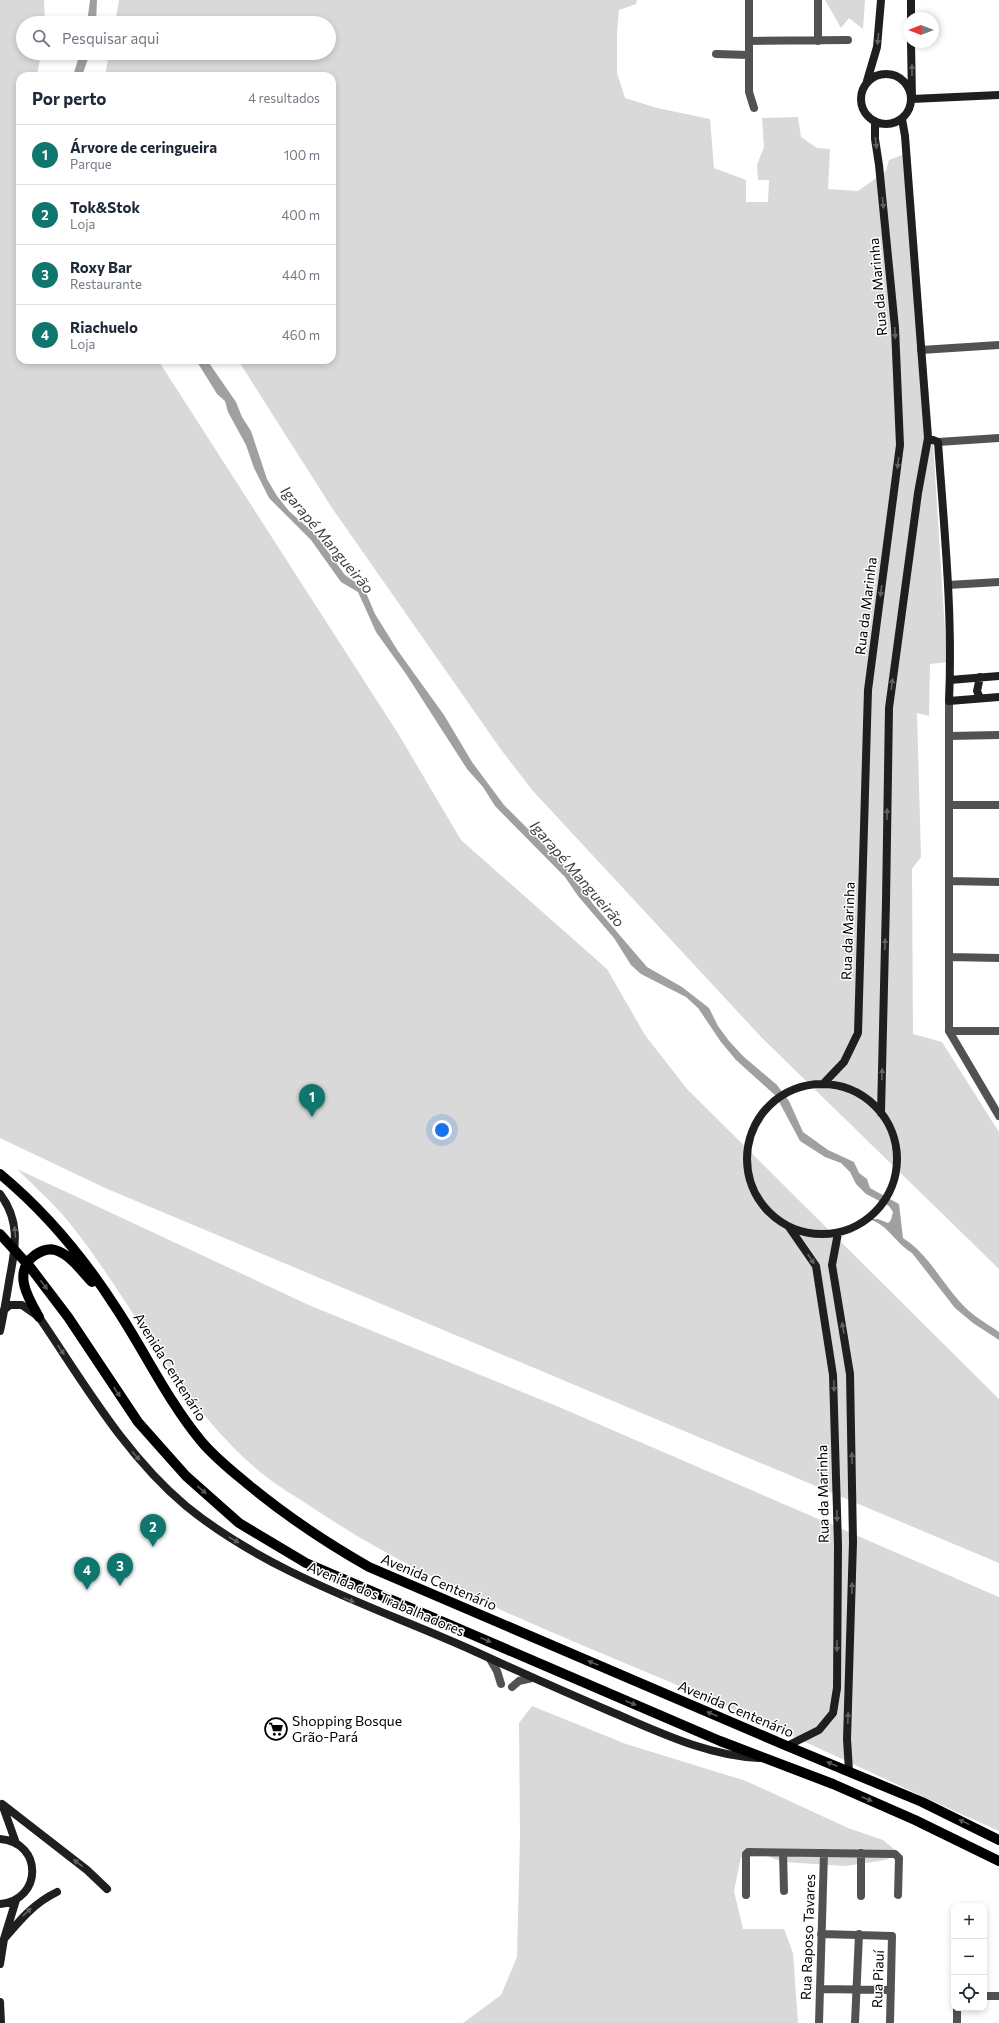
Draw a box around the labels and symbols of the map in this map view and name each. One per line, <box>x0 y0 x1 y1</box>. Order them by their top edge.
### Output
north arrow <box>903 12 939 48</box>
one-way arrow <box>875 33 882 45</box>
one-way arrow <box>909 63 915 76</box>
one-way arrow <box>872 137 879 149</box>
one-way arrow <box>879 197 886 209</box>
street label: Rua da Marinha <box>865 237 890 337</box>
one-way arrow <box>892 327 899 339</box>
one-way arrow <box>894 457 901 469</box>
water label: Igarapé Mangueirão <box>278 482 378 597</box>
street label: Rua da Marinha <box>851 556 880 656</box>
one-way arrow <box>878 585 884 598</box>
one-way arrow <box>889 678 895 690</box>
one-way arrow <box>884 807 890 820</box>
water label: Igarapé Mangueirão <box>527 817 629 930</box>
street label: Rua da Marinha <box>837 882 858 980</box>
one-way arrow <box>882 937 888 950</box>
one-way arrow <box>878 1068 885 1080</box>
pin: 1 <box>299 1084 325 1117</box>
your location <box>432 1120 452 1140</box>
one-way arrow <box>12 1226 18 1238</box>
one-way arrow <box>807 1254 815 1264</box>
one-way arrow <box>39 1279 48 1290</box>
street label: Avenida Centenário <box>130 1310 210 1424</box>
one-way arrow <box>840 1322 846 1334</box>
one-way arrow <box>57 1344 65 1355</box>
one-way arrow <box>831 1380 837 1393</box>
one-way arrow <box>113 1387 121 1397</box>
street label: Rua da Marinha <box>813 1445 832 1543</box>
one-way arrow <box>131 1450 140 1461</box>
one-way arrow <box>849 1451 855 1464</box>
one-way arrow <box>197 1485 206 1494</box>
one-way arrow <box>834 1510 840 1523</box>
pin: 2 <box>140 1514 166 1547</box>
one-way arrow <box>228 1537 239 1544</box>
street label: Avenida Centenário <box>379 1549 500 1614</box>
pin: 3 <box>107 1553 133 1586</box>
pin: 4 <box>74 1557 100 1590</box>
street label: Avenida dos Trabalhadores <box>305 1558 467 1639</box>
one-way arrow <box>849 1581 855 1594</box>
one-way arrow <box>344 1597 356 1603</box>
one-way arrow <box>481 1638 493 1644</box>
one-way arrow <box>834 1640 840 1653</box>
one-way arrow <box>587 1660 598 1666</box>
street label: Avenida Centenário <box>676 1676 797 1741</box>
one-way arrow <box>626 1700 637 1706</box>
one-way arrow <box>707 1711 718 1717</box>
place label: Shopping Bosque Grão-Pará <box>292 1712 402 1745</box>
one-way arrow <box>845 1712 852 1724</box>
supermarket icon: Shopping Bosque Grão-Pará <box>263 1716 289 1742</box>
one-way arrow <box>826 1761 838 1767</box>
one-way arrow <box>861 1796 872 1802</box>
one-way arrow <box>958 1819 970 1826</box>
one-way arrow <box>72 1859 83 1867</box>
street label: Rua Raposo Tavares <box>797 1874 818 2000</box>
one-way arrow <box>22 1907 32 1917</box>
street label: Rua Piauí <box>868 1949 887 2008</box>

